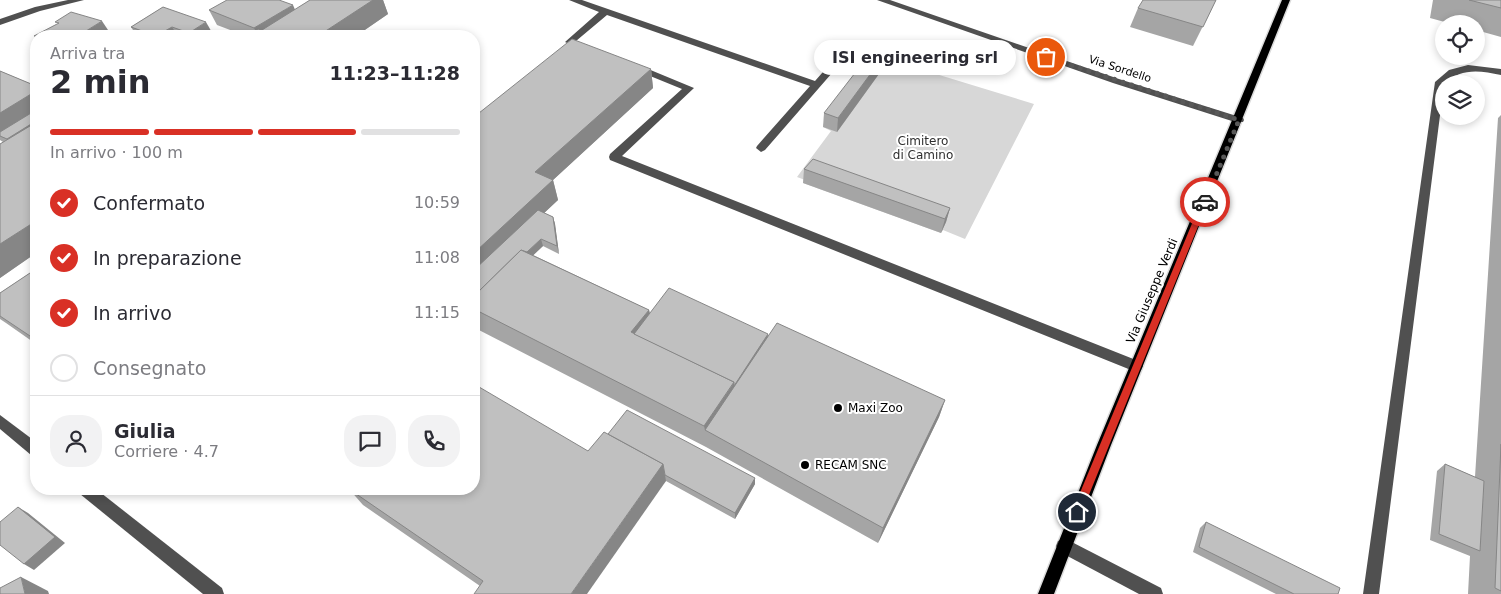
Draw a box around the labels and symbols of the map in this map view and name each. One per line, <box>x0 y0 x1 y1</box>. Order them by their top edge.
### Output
pin <box>1025 36 1067 78</box>
callout: ISI engineering srl <box>814 40 1016 74</box>
street label: Via Sordello <box>1087 53 1153 85</box>
park label: Cimitero di Camino <box>893 134 953 162</box>
courier <box>1180 177 1230 227</box>
street label: Via Giuseppe Verdi <box>1123 236 1181 346</box>
place label: Maxi Zoo <box>848 401 903 415</box>
marker: Maxi Zoo <box>832 402 844 414</box>
place label: RECAM SNC <box>815 458 887 472</box>
marker: RECAM SNC <box>799 459 811 471</box>
pin <box>1056 491 1098 533</box>

